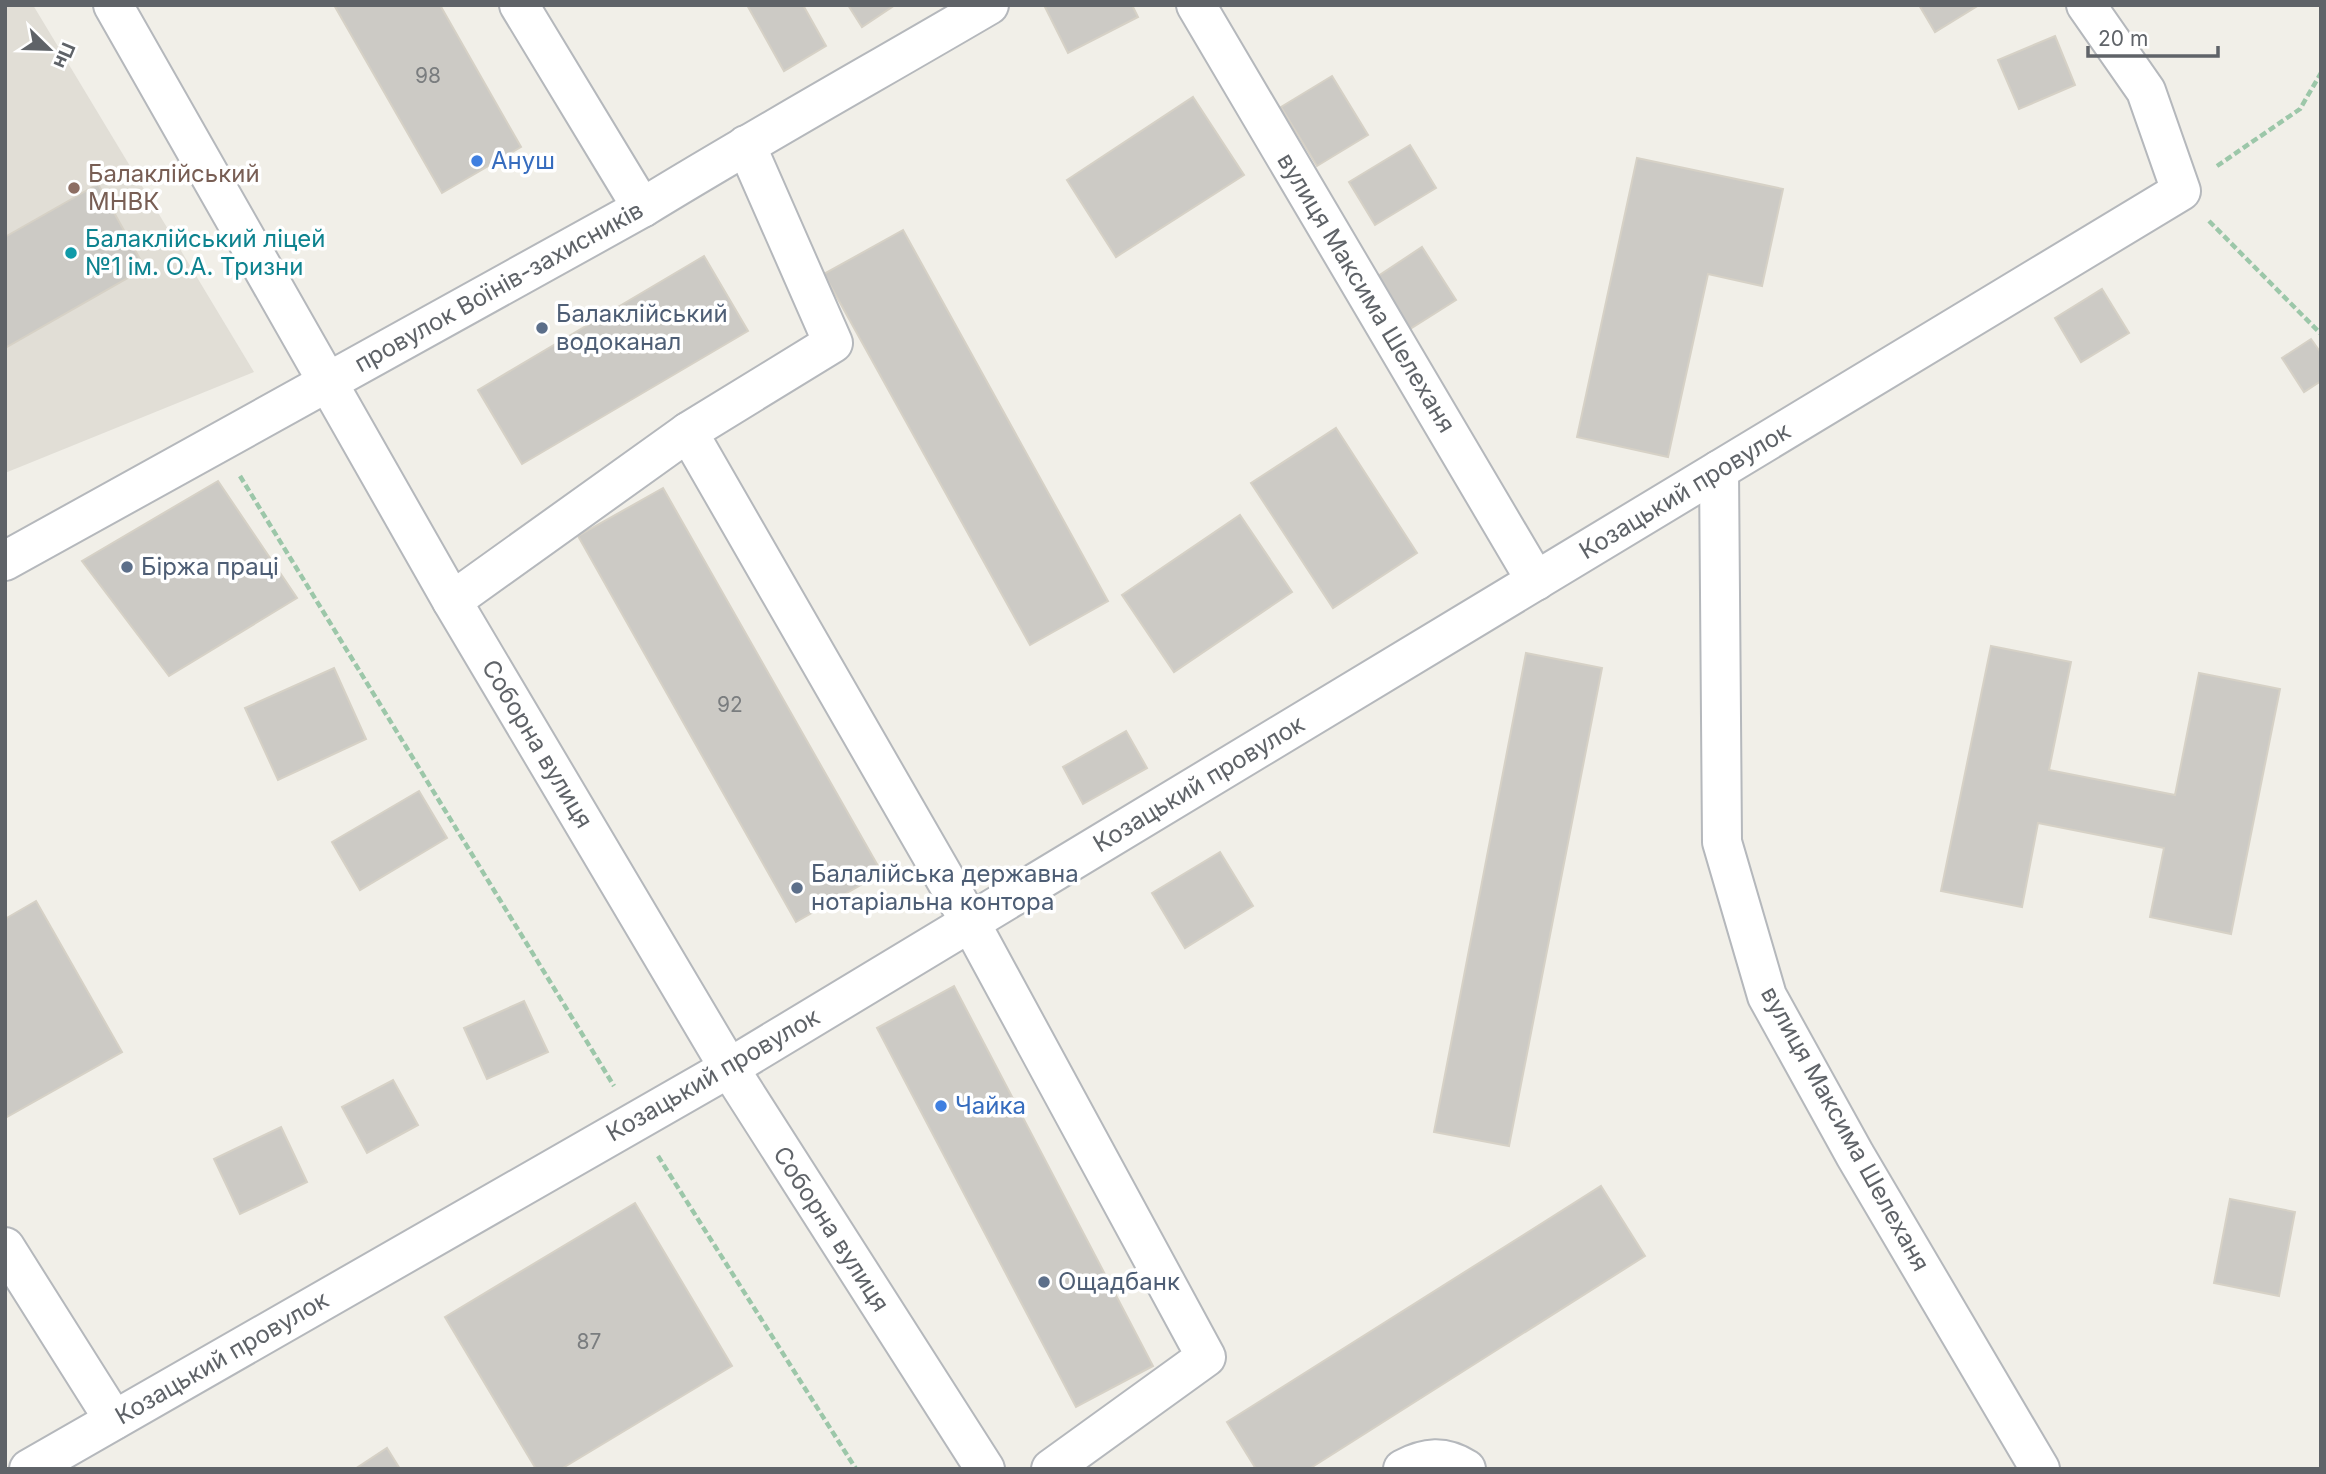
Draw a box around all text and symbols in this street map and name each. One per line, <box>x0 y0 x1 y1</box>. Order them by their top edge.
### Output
north arrow <box>14 14 84 84</box>
scale bar <box>2088 14 2218 58</box>
text: 20 m <box>2098 26 2148 51</box>
text: Пн <box>49 39 80 72</box>
house number: 98 <box>415 63 441 88</box>
place label: Ануш <box>491 146 555 175</box>
street label: вулиця Максима Шелеханя <box>1271 148 1461 438</box>
marker: Ануш <box>469 153 485 169</box>
place label: Балаклійський МНВК <box>88 159 260 216</box>
marker: Балаклійський МНВК <box>66 180 82 196</box>
street label: провулок Воїнів-захисників <box>349 195 648 378</box>
place label: Балаклійський ліцей №1 ім. О.А. Тризни <box>85 224 325 281</box>
marker: Балаклійський ліцей №1 ім. О.А. Тризни <box>63 245 79 261</box>
place label: Балаклійський водоканал <box>556 299 728 356</box>
marker: Балаклійський водоканал <box>534 320 550 336</box>
street label: Козацький провулок <box>1574 416 1796 565</box>
place label: Біржа праці <box>141 552 279 581</box>
marker: Біржа праці <box>119 559 135 575</box>
street label: Соборна вулиця <box>476 654 599 833</box>
house number: 92 <box>717 692 743 717</box>
street label: Козацький провулок <box>1088 709 1310 858</box>
place label: Балалійська державна нотаріальна контора <box>811 859 1079 916</box>
marker: Балалійська державна нотаріальна контора <box>789 880 805 896</box>
street label: вулиця Максима Шелеханя <box>1755 981 1936 1276</box>
street label: Козацький провулок <box>601 1002 824 1147</box>
place label: Чайка <box>955 1091 1026 1120</box>
marker: Чайка <box>933 1098 949 1114</box>
street label: Соборна вулиця <box>767 1141 896 1317</box>
place label: Ощадбанк <box>1058 1267 1180 1296</box>
marker: Ощадбанк <box>1036 1274 1052 1290</box>
street label: Козацький провулок <box>110 1285 333 1430</box>
house number: 87 <box>577 1329 601 1354</box>

